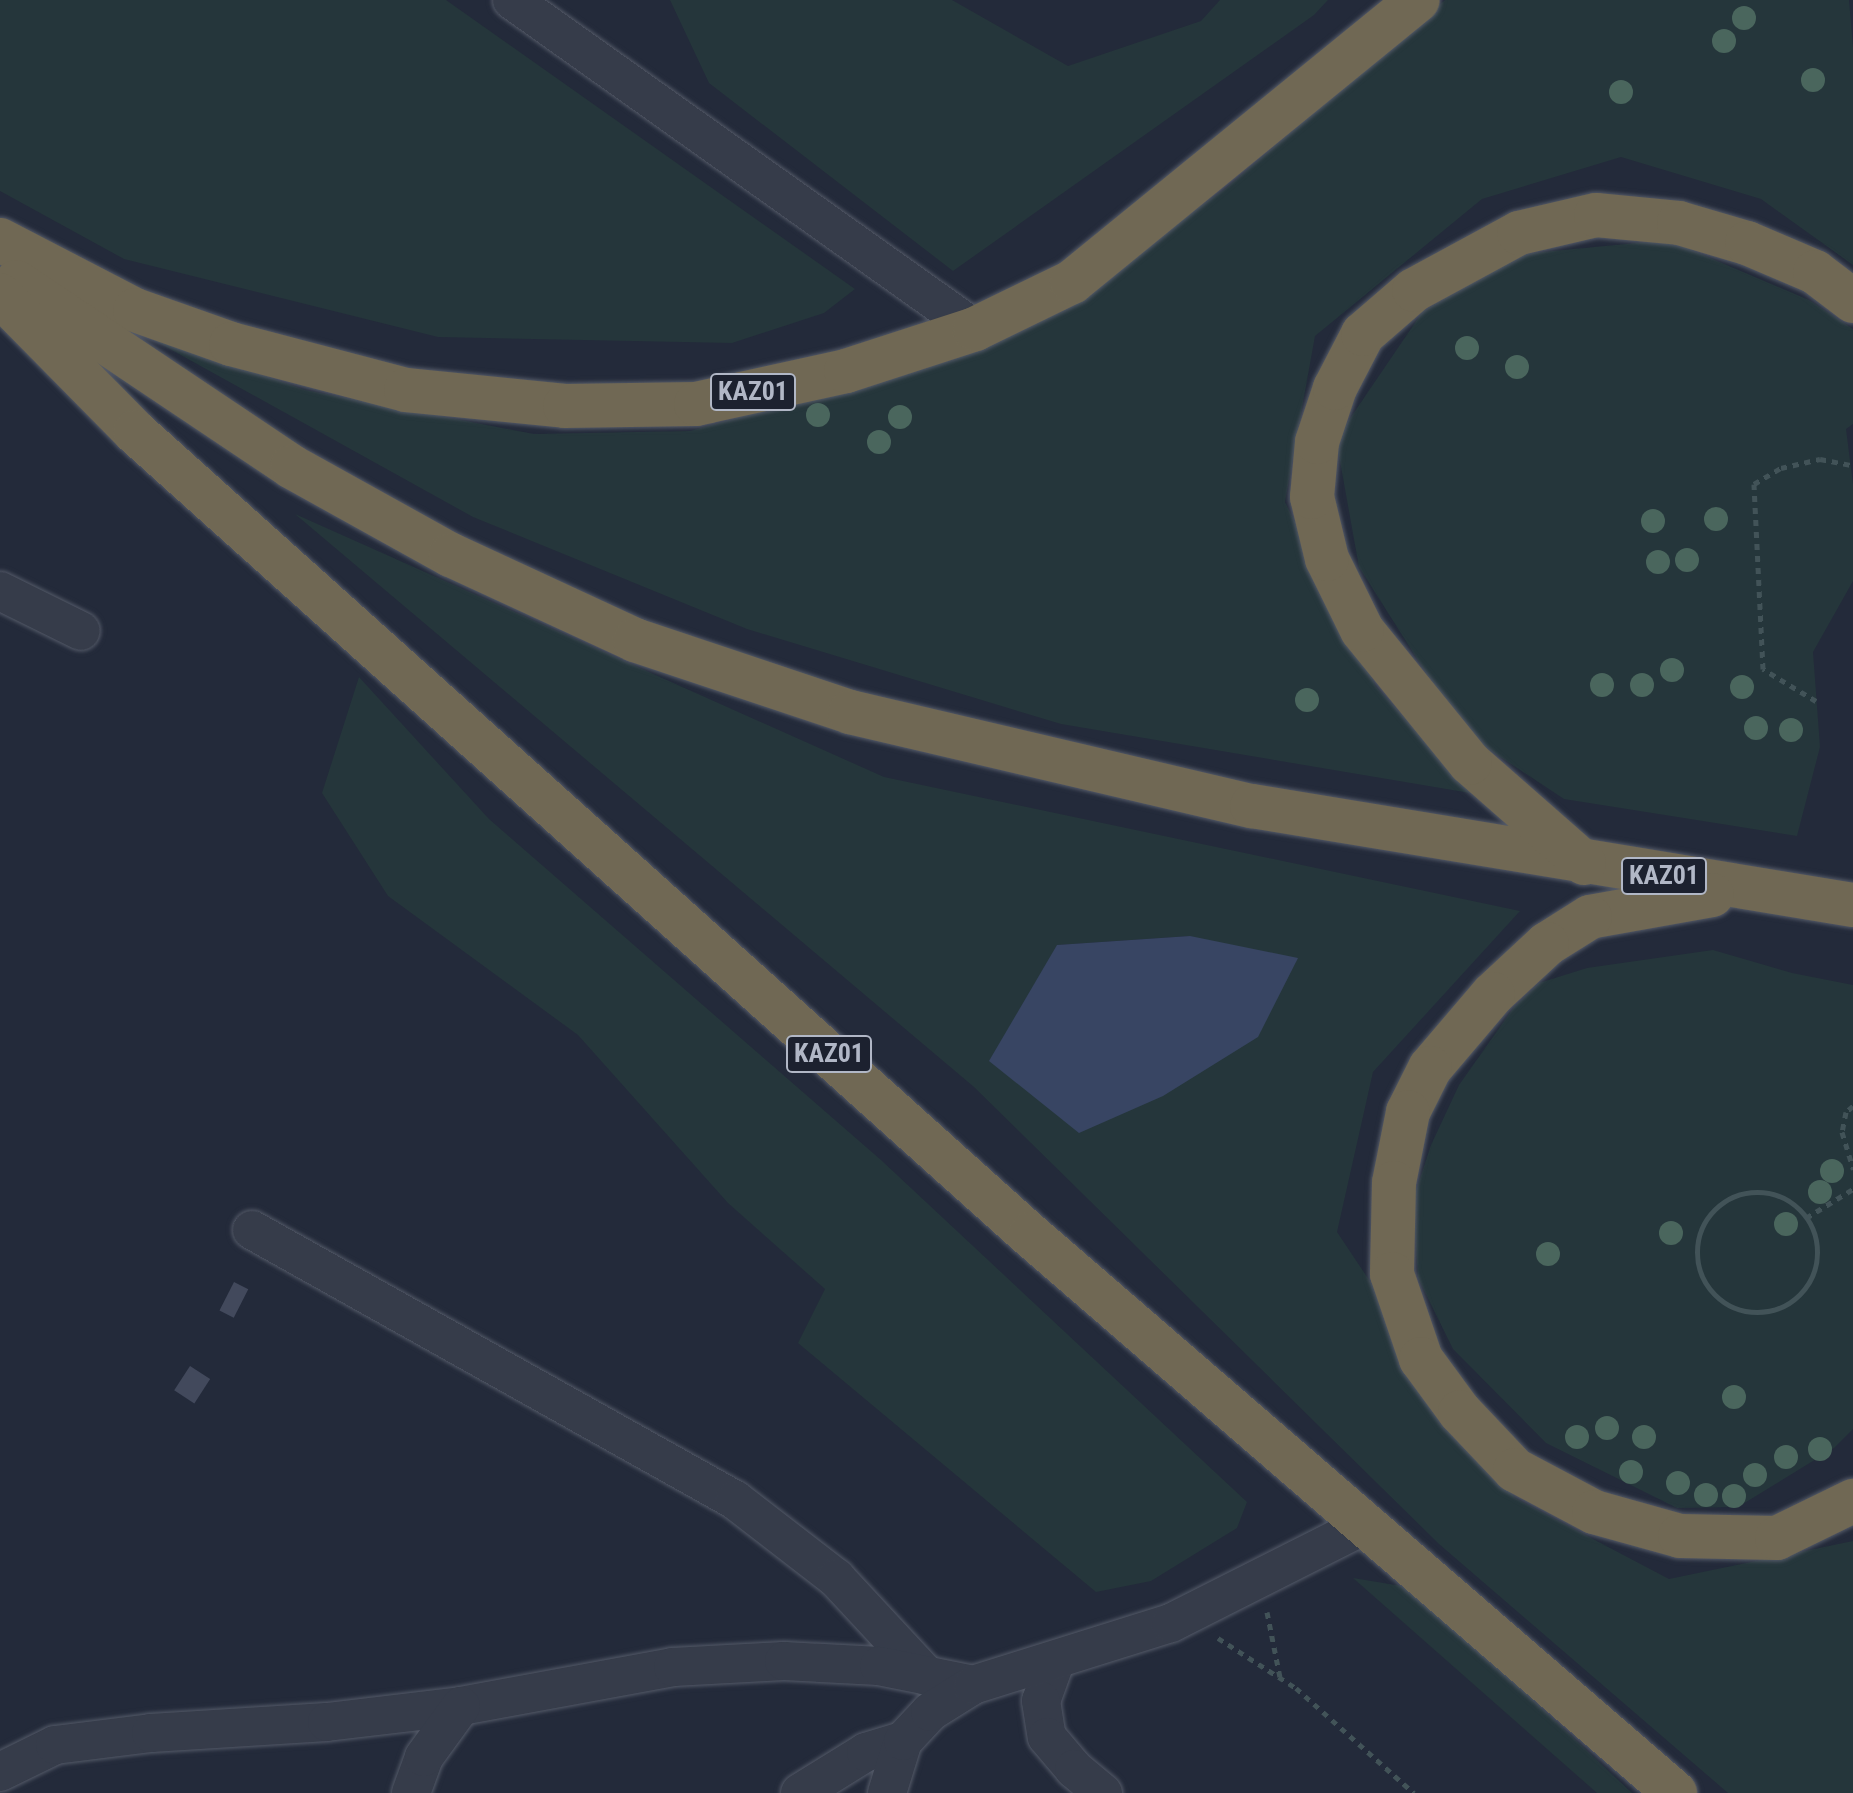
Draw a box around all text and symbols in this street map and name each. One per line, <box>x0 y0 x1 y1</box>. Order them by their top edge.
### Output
road number: KАZ01 <box>709 370 797 414</box>
road number: KАZ01 <box>1620 854 1708 898</box>
road number: KАZ01 <box>785 1032 873 1076</box>

